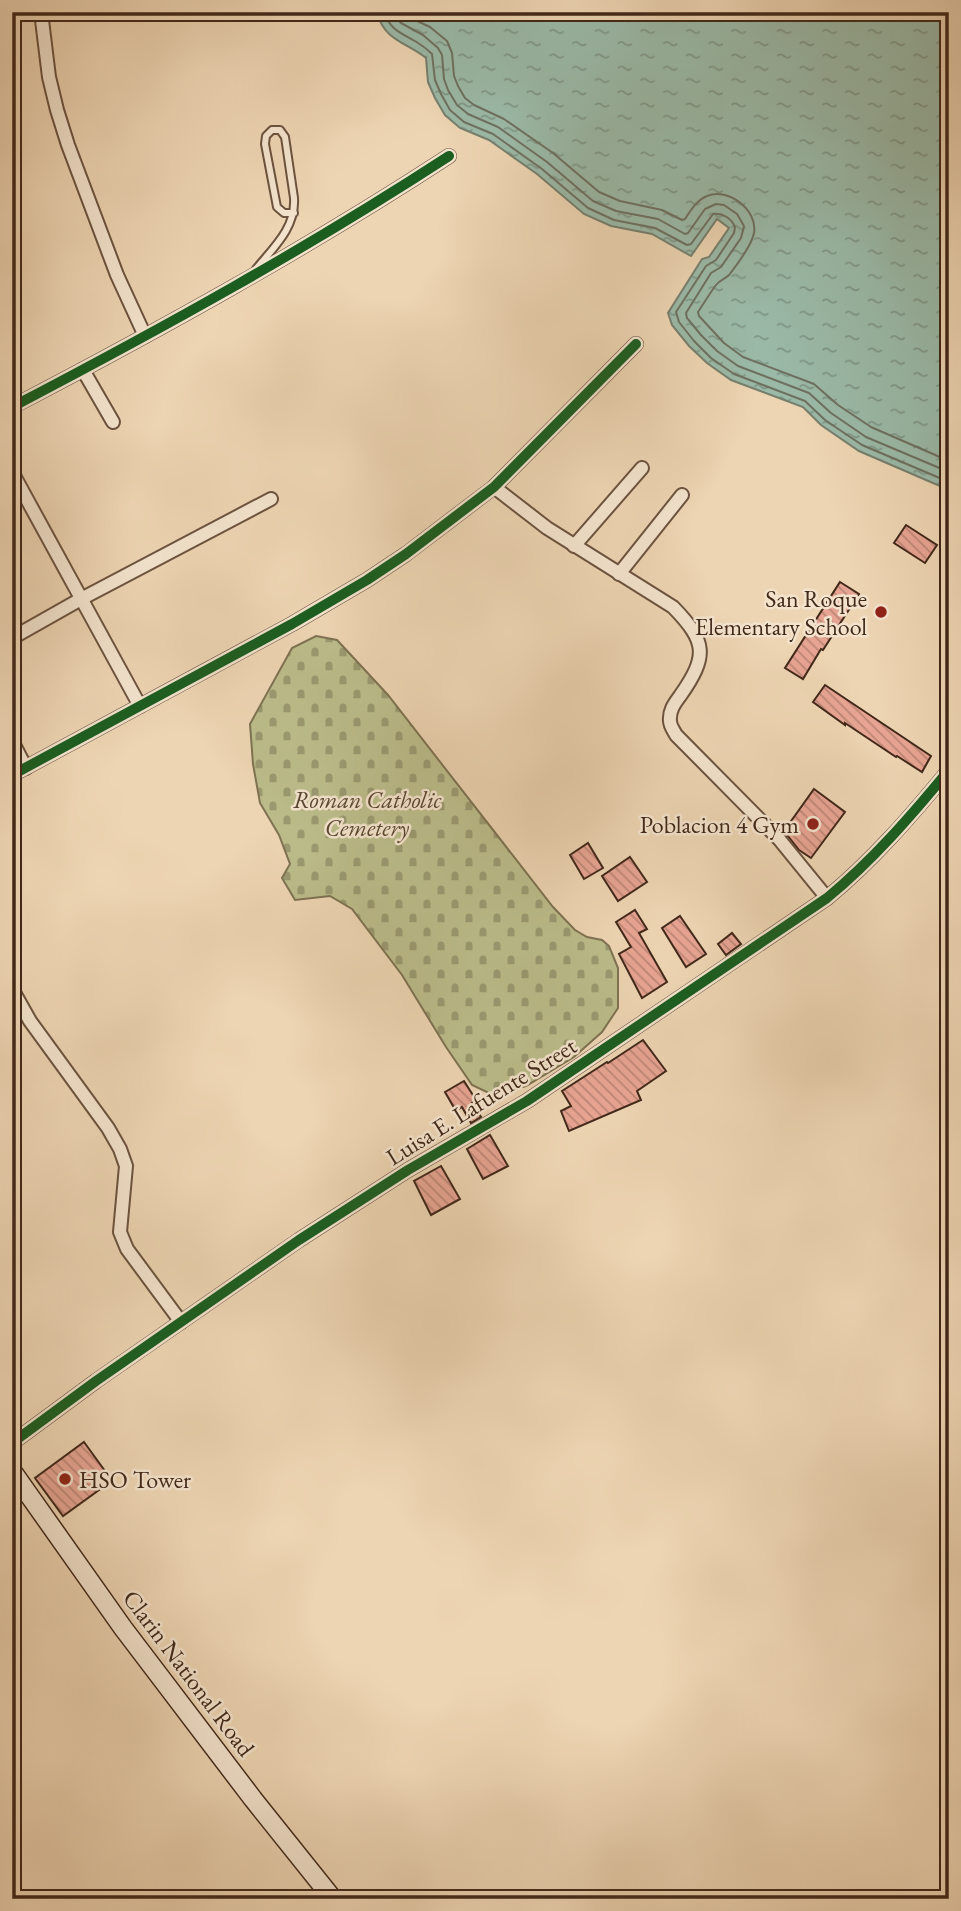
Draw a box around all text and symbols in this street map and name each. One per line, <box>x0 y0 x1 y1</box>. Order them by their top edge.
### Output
place label: San Roque Elementary School <box>695 583 867 642</box>
marker: San Roque Elementary School <box>873 604 889 620</box>
park label: Roman Catholic Cemetery <box>293 784 442 843</box>
place label: Poblacion 4 Gym <box>640 809 799 840</box>
marker: Poblacion 4 Gym <box>805 816 821 832</box>
street label: Luisa E. Lafuente Street <box>380 1030 582 1172</box>
place label: HSO Tower <box>79 1464 191 1495</box>
marker: HSO Tower <box>57 1471 73 1487</box>
street label: Clarin National Road <box>116 1584 262 1763</box>

